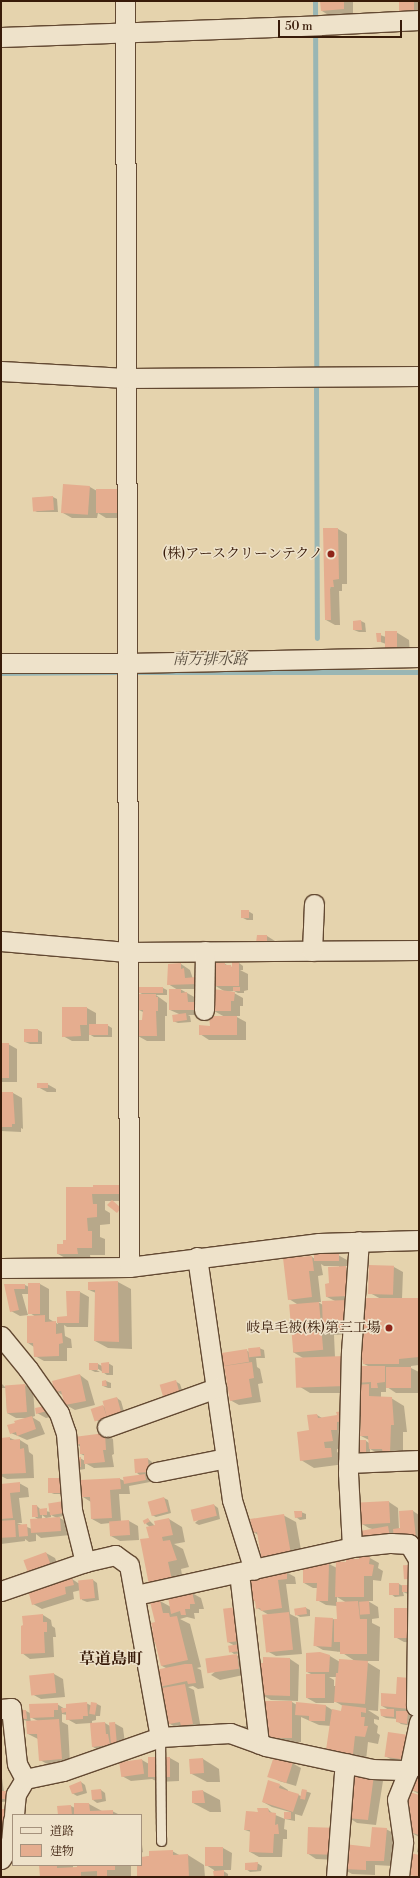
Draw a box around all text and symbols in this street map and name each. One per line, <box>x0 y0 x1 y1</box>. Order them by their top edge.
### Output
scale bar <box>280 12 404 38</box>
text: 50 m <box>285 19 313 34</box>
place label: (株)アースクリーンテクノ <box>161 546 323 562</box>
marker: (株)アースクリーンテクノ <box>326 549 336 559</box>
water label: 南方排水路 <box>173 651 247 669</box>
place label: 岐阜毛被(株)第三工場 <box>246 1320 381 1336</box>
marker: 岐阜毛被(株)第三工場 <box>384 1323 394 1333</box>
district label: 草道島町 <box>79 1649 143 1669</box>
legend <box>12 1814 142 1866</box>
text: 道路 <box>50 1824 74 1839</box>
text: 建物 <box>50 1844 74 1859</box>

